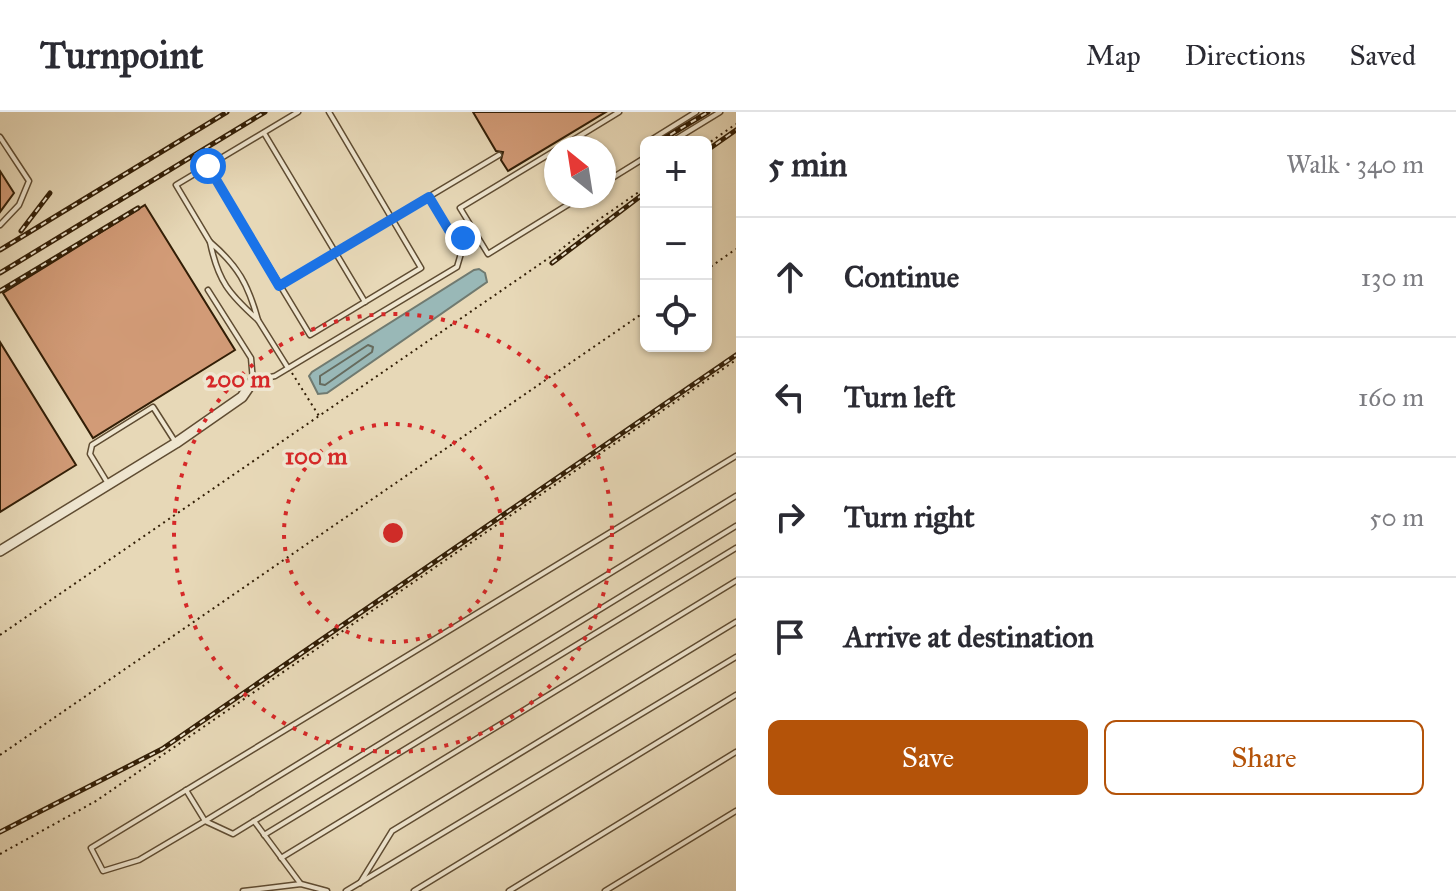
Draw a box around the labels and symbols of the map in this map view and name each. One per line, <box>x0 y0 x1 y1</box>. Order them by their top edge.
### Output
north arrow <box>544 136 616 208</box>
route start <box>190 148 226 184</box>
route end <box>445 220 481 256</box>
text: 200 m <box>205 364 271 394</box>
text: 100 m <box>285 441 348 471</box>
centre of rings <box>379 519 407 547</box>

